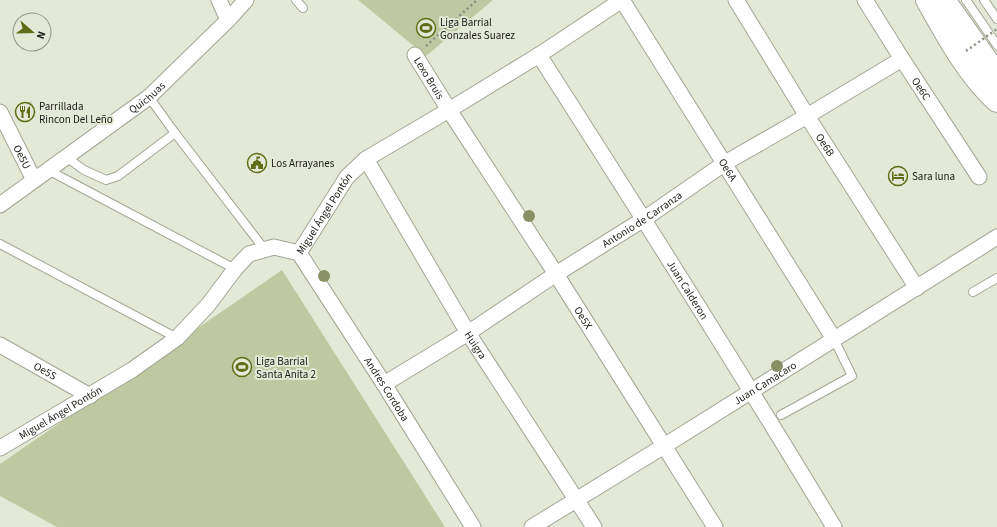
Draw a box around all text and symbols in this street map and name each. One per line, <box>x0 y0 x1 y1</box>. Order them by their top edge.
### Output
north arrow <box>12 12 52 52</box>
place label: Liga Barrial Gonzales Suarez <box>440 15 515 43</box>
sports icon: Liga Barrial Gonzales Suarez <box>415 17 437 39</box>
text: N <box>33 29 49 41</box>
street label: Lexo Bruis <box>410 54 448 103</box>
street label: Oe6C <box>908 75 934 103</box>
street label: Quichuas <box>126 78 169 117</box>
place label: Parrillada Rincon Del Leño <box>39 99 113 127</box>
restaurant icon: Parrillada Rincon Del Leño <box>14 101 36 123</box>
street label: Oe6B <box>812 130 838 160</box>
street label: Oe5U <box>10 142 34 172</box>
public building icon: Los Arrayanes <box>246 152 268 174</box>
place label: Los Arrayanes <box>271 156 335 171</box>
street label: Oe6A <box>715 156 740 184</box>
hotel icon: Sara luna <box>887 165 909 187</box>
street label: Miguel Ángel Pontón <box>293 169 356 257</box>
place label: Sara luna <box>912 169 955 184</box>
street label: Antonio de Carranza <box>599 188 685 251</box>
street label: Juan Calderon <box>663 258 712 322</box>
street label: Oe5X <box>570 304 596 332</box>
street label: Huigra <box>461 328 490 362</box>
place label: Liga Barrial Santa Anita 2 <box>256 354 316 382</box>
street label: Andres Cordoba <box>360 354 412 424</box>
sports icon: Liga Barrial Santa Anita 2 <box>231 356 253 378</box>
street label: Juan Camacaro <box>731 358 800 409</box>
street label: Oe5S <box>31 359 59 384</box>
street label: Miguel Ángel Pontón <box>16 382 105 443</box>

